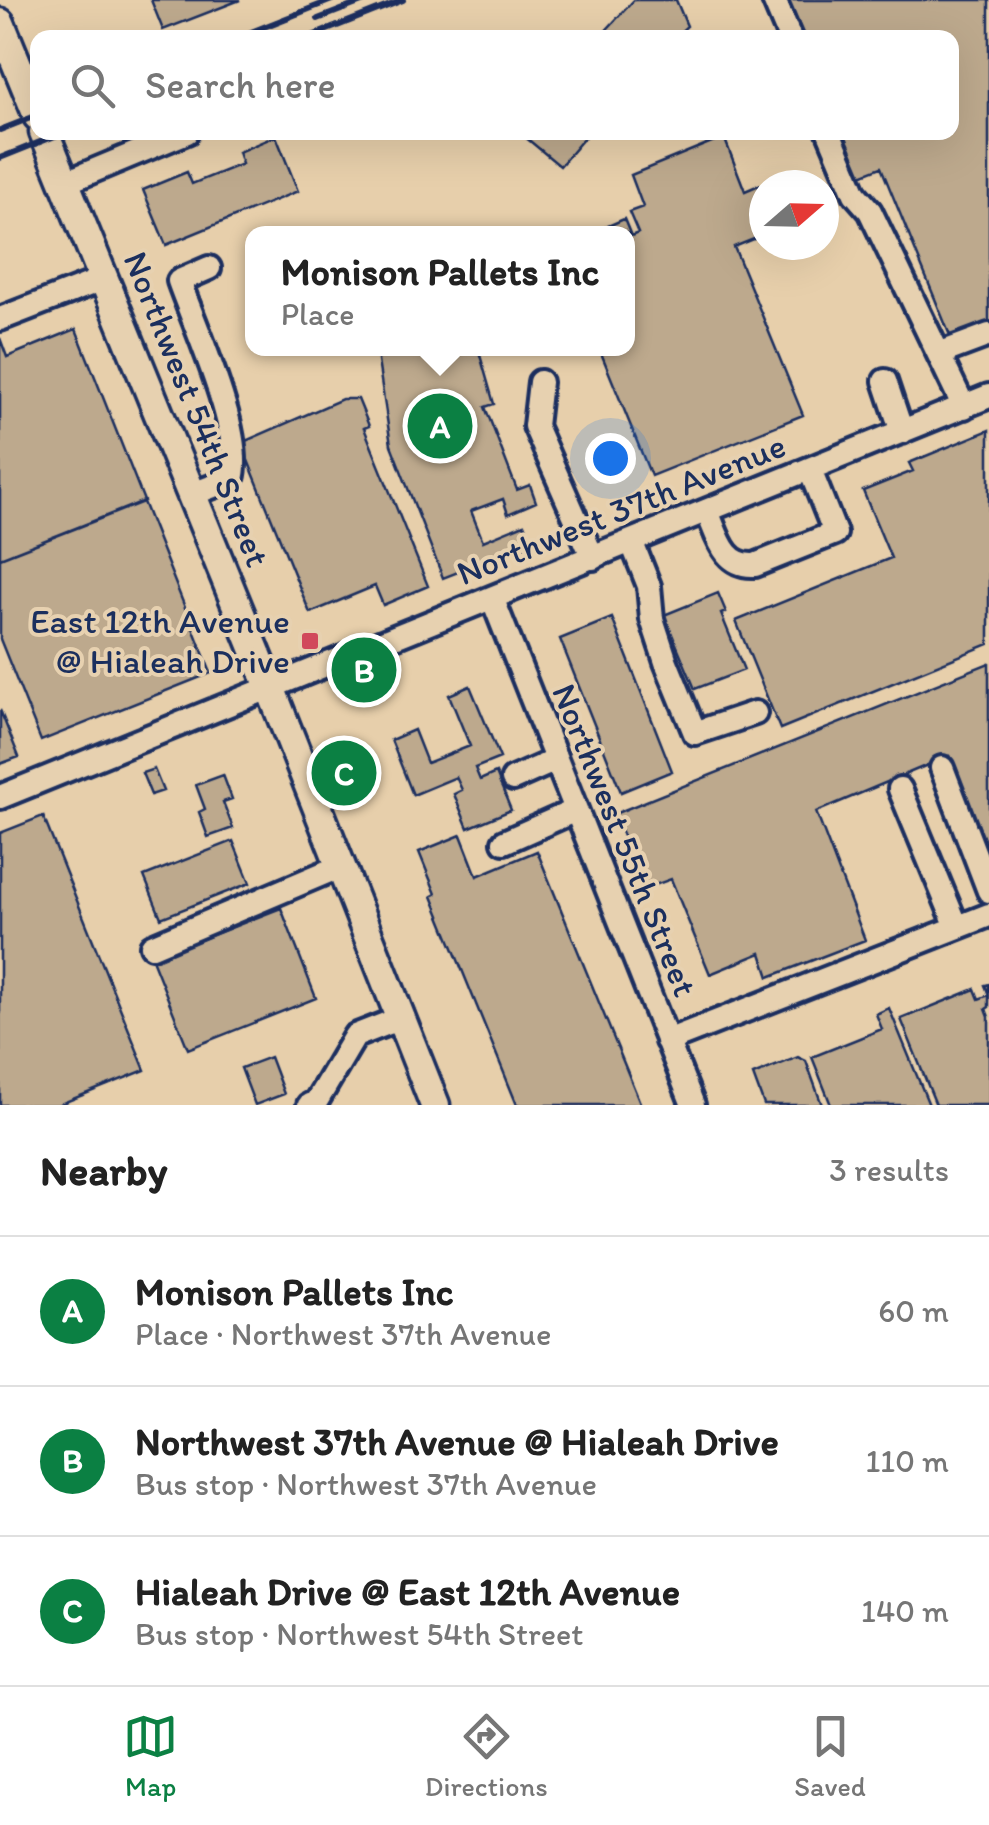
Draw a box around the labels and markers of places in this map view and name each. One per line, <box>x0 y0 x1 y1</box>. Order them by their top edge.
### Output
pin: A <box>408 388 472 464</box>
place label: East 12th Avenue @ Hialeah Drive <box>30 600 290 682</box>
marker: East 12th Avenue @ Hialeah Drive <box>299 630 321 652</box>
pin: B <box>332 632 396 708</box>
pin: C <box>312 736 376 810</box>

